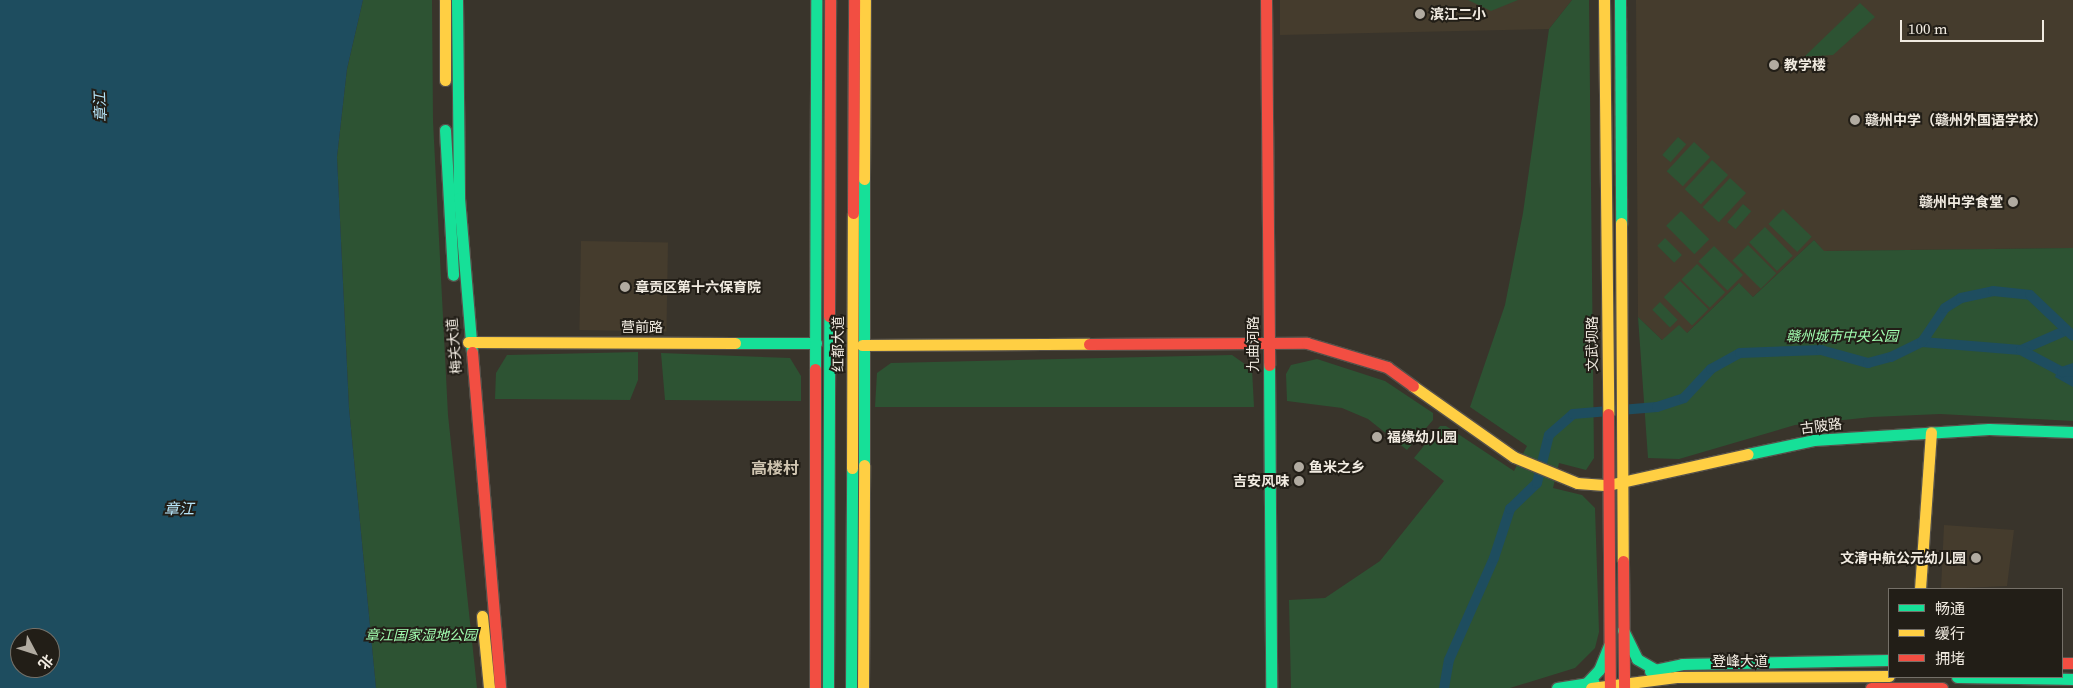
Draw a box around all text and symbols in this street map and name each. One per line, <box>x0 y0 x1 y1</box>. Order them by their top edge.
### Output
place label: 滨江二小 <box>1430 6 1486 22</box>
marker: 滨江二小 <box>1414 8 1426 20</box>
scale bar <box>1903 10 2047 42</box>
text: 100 m <box>1908 18 1948 39</box>
place label: 教学楼 <box>1784 57 1826 73</box>
marker: 教学楼 <box>1768 59 1780 71</box>
water label: 章江 <box>90 92 110 122</box>
place label: 赣州中学（赣州外国语学校） <box>1865 112 2047 128</box>
marker: 赣州中学（赣州外国语学校） <box>1849 114 1861 126</box>
place label: 赣州中学食堂 <box>1919 194 2003 210</box>
marker: 赣州中学食堂 <box>2007 196 2019 208</box>
place label: 章贡区第十六保育院 <box>635 279 761 295</box>
marker: 章贡区第十六保育院 <box>619 281 631 293</box>
street label: 红都大道 <box>830 316 846 372</box>
street label: 九曲河路 <box>1245 316 1261 372</box>
street label: 文武坝路 <box>1584 316 1600 372</box>
street label: 梅关大道 <box>443 317 465 375</box>
street label: 营前路 <box>621 319 663 335</box>
park label: 赣州城市中央公园 <box>1786 328 1898 344</box>
street label: 古陂路 <box>1799 415 1843 437</box>
place label: 福缘幼儿园 <box>1387 429 1457 445</box>
marker: 福缘幼儿园 <box>1371 431 1383 443</box>
district label: 高楼村 <box>751 458 799 478</box>
place label: 鱼米之乡 <box>1309 459 1365 475</box>
marker: 鱼米之乡 <box>1293 461 1305 473</box>
place label: 吉安风味 <box>1233 473 1289 489</box>
marker: 吉安风味 <box>1293 475 1305 487</box>
water label: 章江 <box>164 500 194 518</box>
place label: 文清中航公元幼儿园 <box>1840 550 1966 566</box>
marker: 文清中航公元幼儿园 <box>1970 552 1982 564</box>
legend <box>1888 588 2063 678</box>
text: 畅通 <box>1935 598 1965 619</box>
text: 缓行 <box>1935 623 1965 644</box>
park label: 章江国家湿地公园 <box>365 627 477 643</box>
north arrow <box>10 628 60 678</box>
text: 拥堵 <box>1935 648 1965 669</box>
text: 北 <box>34 650 58 674</box>
street label: 登峰大道 <box>1712 653 1768 669</box>

